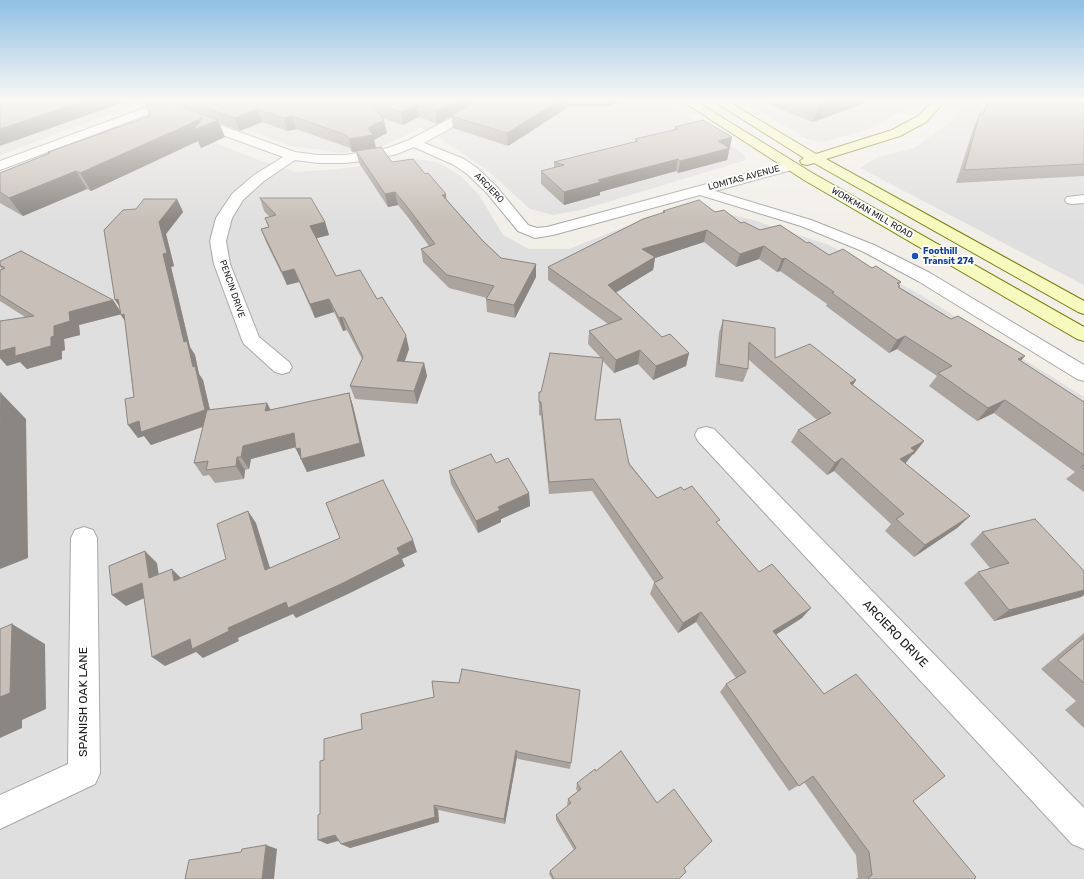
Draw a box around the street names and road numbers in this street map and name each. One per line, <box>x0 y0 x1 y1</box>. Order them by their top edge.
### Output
street label: LOMITAS AVENUE <box>707 163 781 193</box>
street label: ARCIERO <box>472 171 506 205</box>
street label: WORKMAN MILL ROAD <box>829 185 915 241</box>
street label: PENCIN DRIVE <box>217 259 247 319</box>
street label: ARCIERO DRIVE <box>859 597 931 671</box>
street label: SPANISH OAK LANE <box>77 647 91 757</box>

